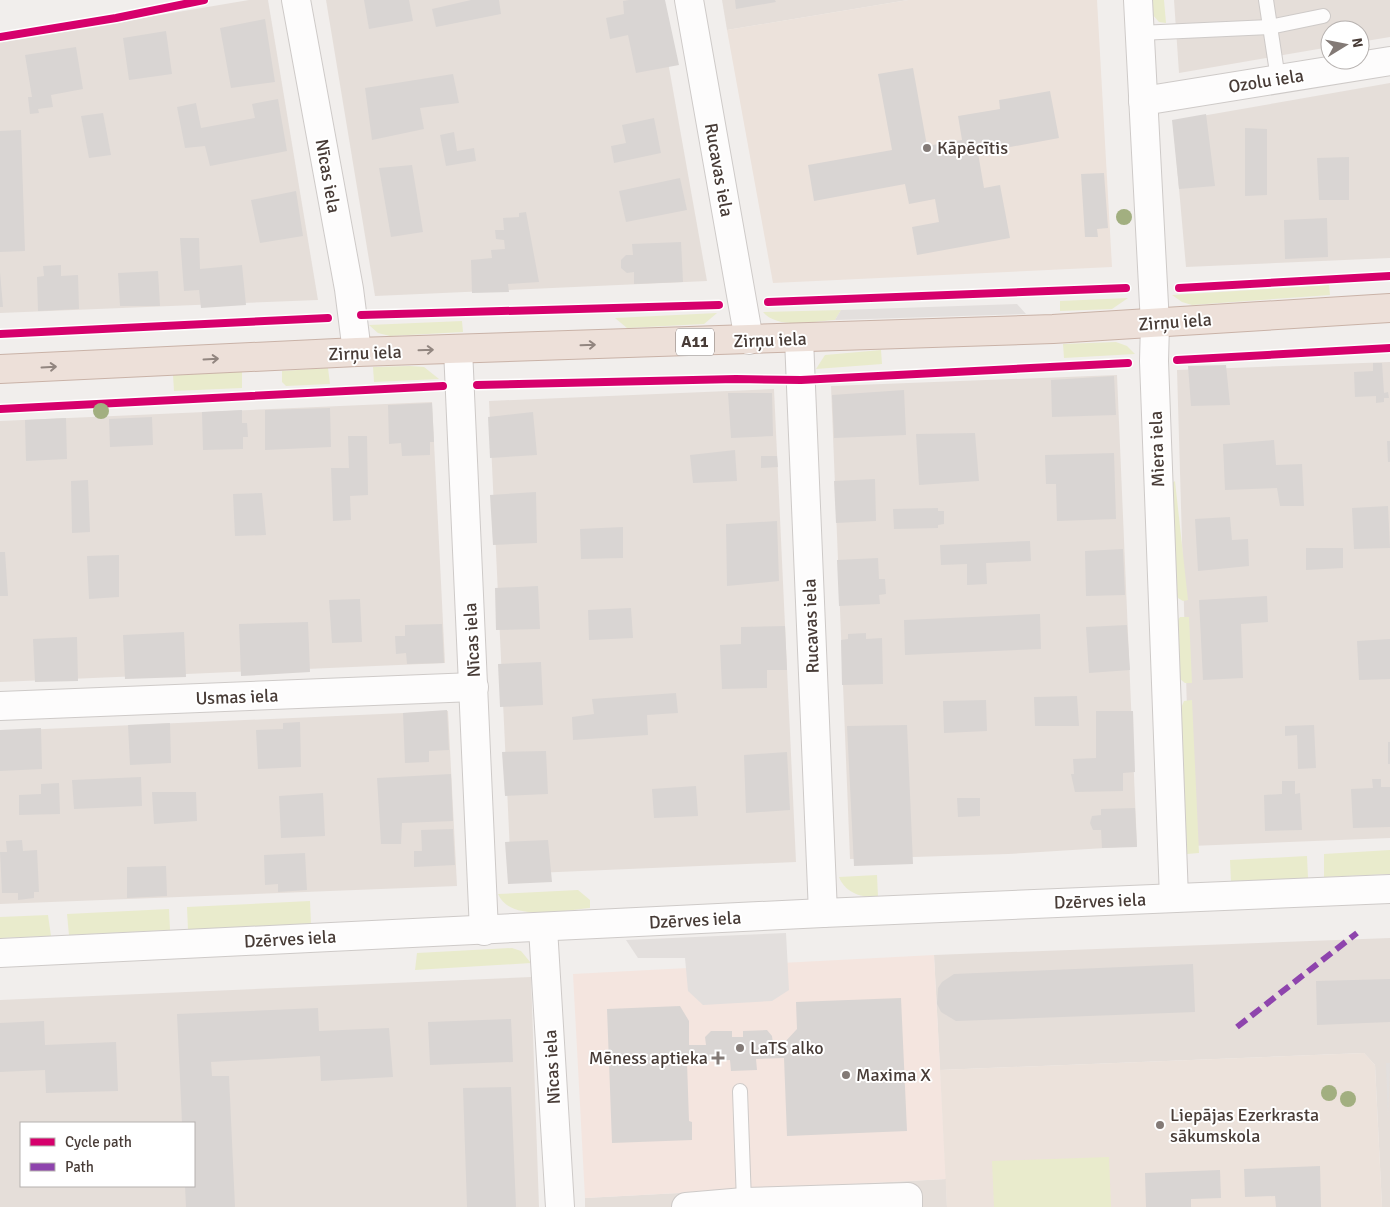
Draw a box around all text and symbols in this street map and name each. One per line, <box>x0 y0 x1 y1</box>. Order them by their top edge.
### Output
north arrow <box>1320 20 1370 70</box>
text: N <box>1348 37 1367 49</box>
street label: Ozolu iela <box>1227 64 1305 98</box>
street label: Rucavas iela <box>700 121 738 219</box>
street label: Nīcas iela <box>311 137 345 215</box>
place label: Kāpēcītis <box>937 137 1008 159</box>
marker: Kāpēcītis <box>921 142 933 154</box>
street label: Zirņu iela <box>1138 308 1212 336</box>
road number: A11 <box>676 328 714 356</box>
street label: Zirņu iela <box>733 328 807 352</box>
street label: Zirņu iela <box>328 341 402 365</box>
one-way arrow <box>580 341 596 350</box>
one-way arrow <box>418 346 434 355</box>
one-way arrow <box>203 355 219 364</box>
one-way arrow <box>40 362 56 371</box>
street label: Miera iela <box>1145 410 1169 488</box>
street label: Rucavas iela <box>798 578 824 674</box>
street label: Nīcas iela <box>459 602 485 678</box>
street label: Usmas iela <box>195 685 279 709</box>
street label: Dzērves iela <box>1053 888 1147 914</box>
street label: Dzērves iela <box>648 907 742 933</box>
street label: Dzērves iela <box>243 926 337 952</box>
street label: Nīcas iela <box>539 1029 565 1105</box>
place label: LaTS alko <box>750 1037 824 1059</box>
marker: LaTS alko <box>734 1042 746 1054</box>
place label: Mēness aptieka <box>589 1047 708 1069</box>
marker: Mēness aptieka <box>712 1052 724 1064</box>
place label: Maxima X <box>856 1064 931 1086</box>
marker: Maxima X <box>840 1069 852 1081</box>
place label: Liepājas Ezerkrasta sākumskola <box>1170 1104 1319 1147</box>
marker: Liepājas Ezerkrasta sākumskola <box>1154 1119 1166 1131</box>
legend <box>20 1122 195 1187</box>
text: Cycle path <box>65 1133 132 1151</box>
text: Path <box>65 1158 94 1176</box>

